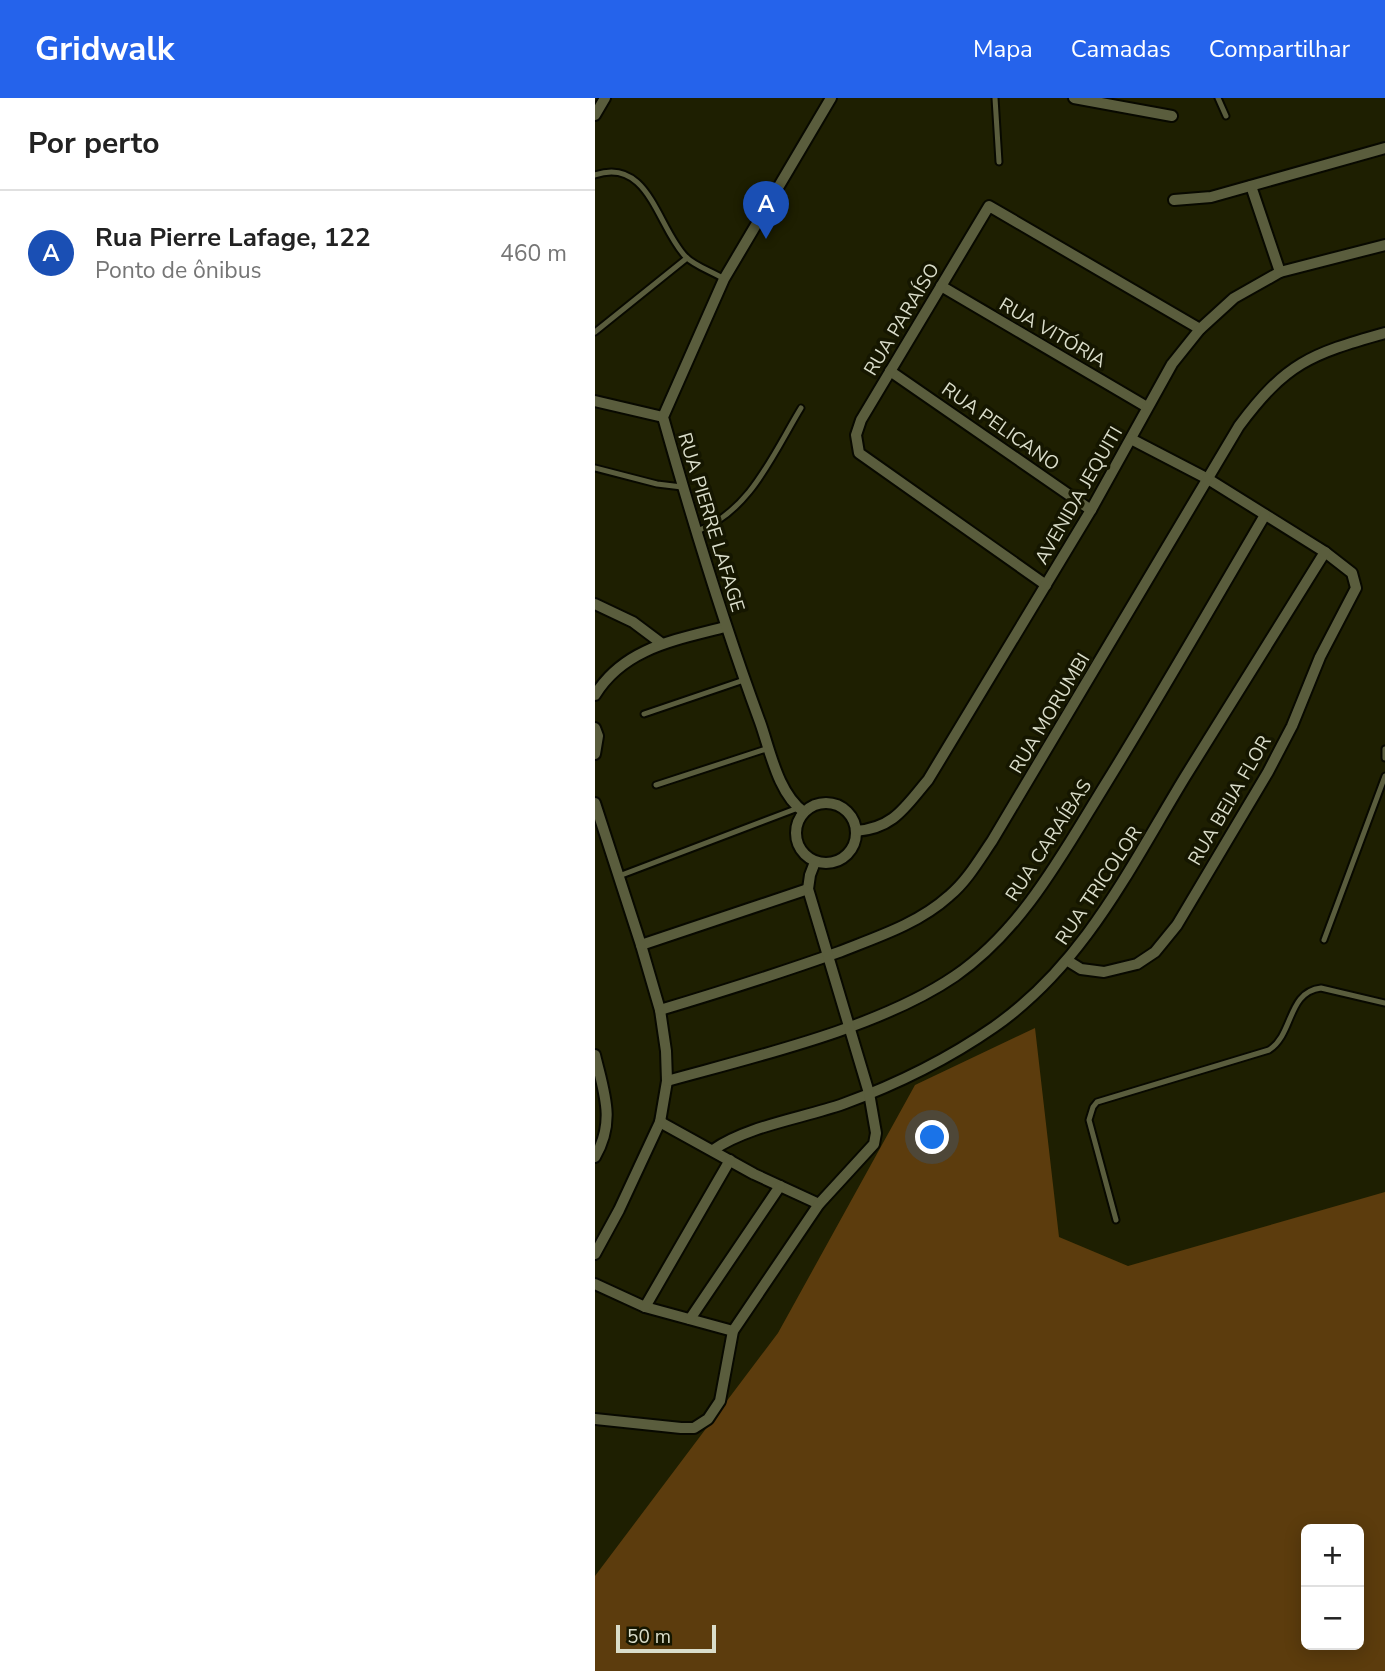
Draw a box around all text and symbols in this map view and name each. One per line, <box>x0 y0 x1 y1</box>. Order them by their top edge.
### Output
text: Gridwalk <box>35 27 175 72</box>
text: Mapa <box>973 33 1033 65</box>
text: Camadas <box>1071 33 1171 65</box>
text: Compartilhar <box>1209 33 1350 65</box>
text: Por perto <box>28 123 159 164</box>
pin: A <box>743 181 789 239</box>
text: Rua Pierre Lafage, 122 <box>95 220 371 255</box>
text: A <box>42 238 60 269</box>
text: 460 m <box>500 238 567 269</box>
text: Ponto de ônibus <box>95 255 262 286</box>
street label: RUA PARAÍSO <box>858 258 946 381</box>
street label: RUA VITÓRIA <box>994 292 1111 374</box>
street label: RUA PELICANO <box>936 376 1065 477</box>
street label: AVENIDA JEQUITI <box>1029 422 1129 569</box>
street label: RUA PIERRE LAFAGE <box>671 429 751 615</box>
street label: RUA MORUMBI <box>1004 648 1096 779</box>
street label: RUA BEIJA FLOR <box>1182 730 1278 870</box>
street label: RUA CARAÍBAS <box>1000 774 1098 907</box>
street label: RUA TRICOLOR <box>1049 821 1148 950</box>
your location <box>915 1120 949 1154</box>
map controls <box>1301 1524 1364 1650</box>
button: + <box>1301 1524 1364 1587</box>
button: − <box>1301 1587 1364 1650</box>
scale bar <box>616 1622 716 1654</box>
text: 50 m <box>627 1624 671 1650</box>

